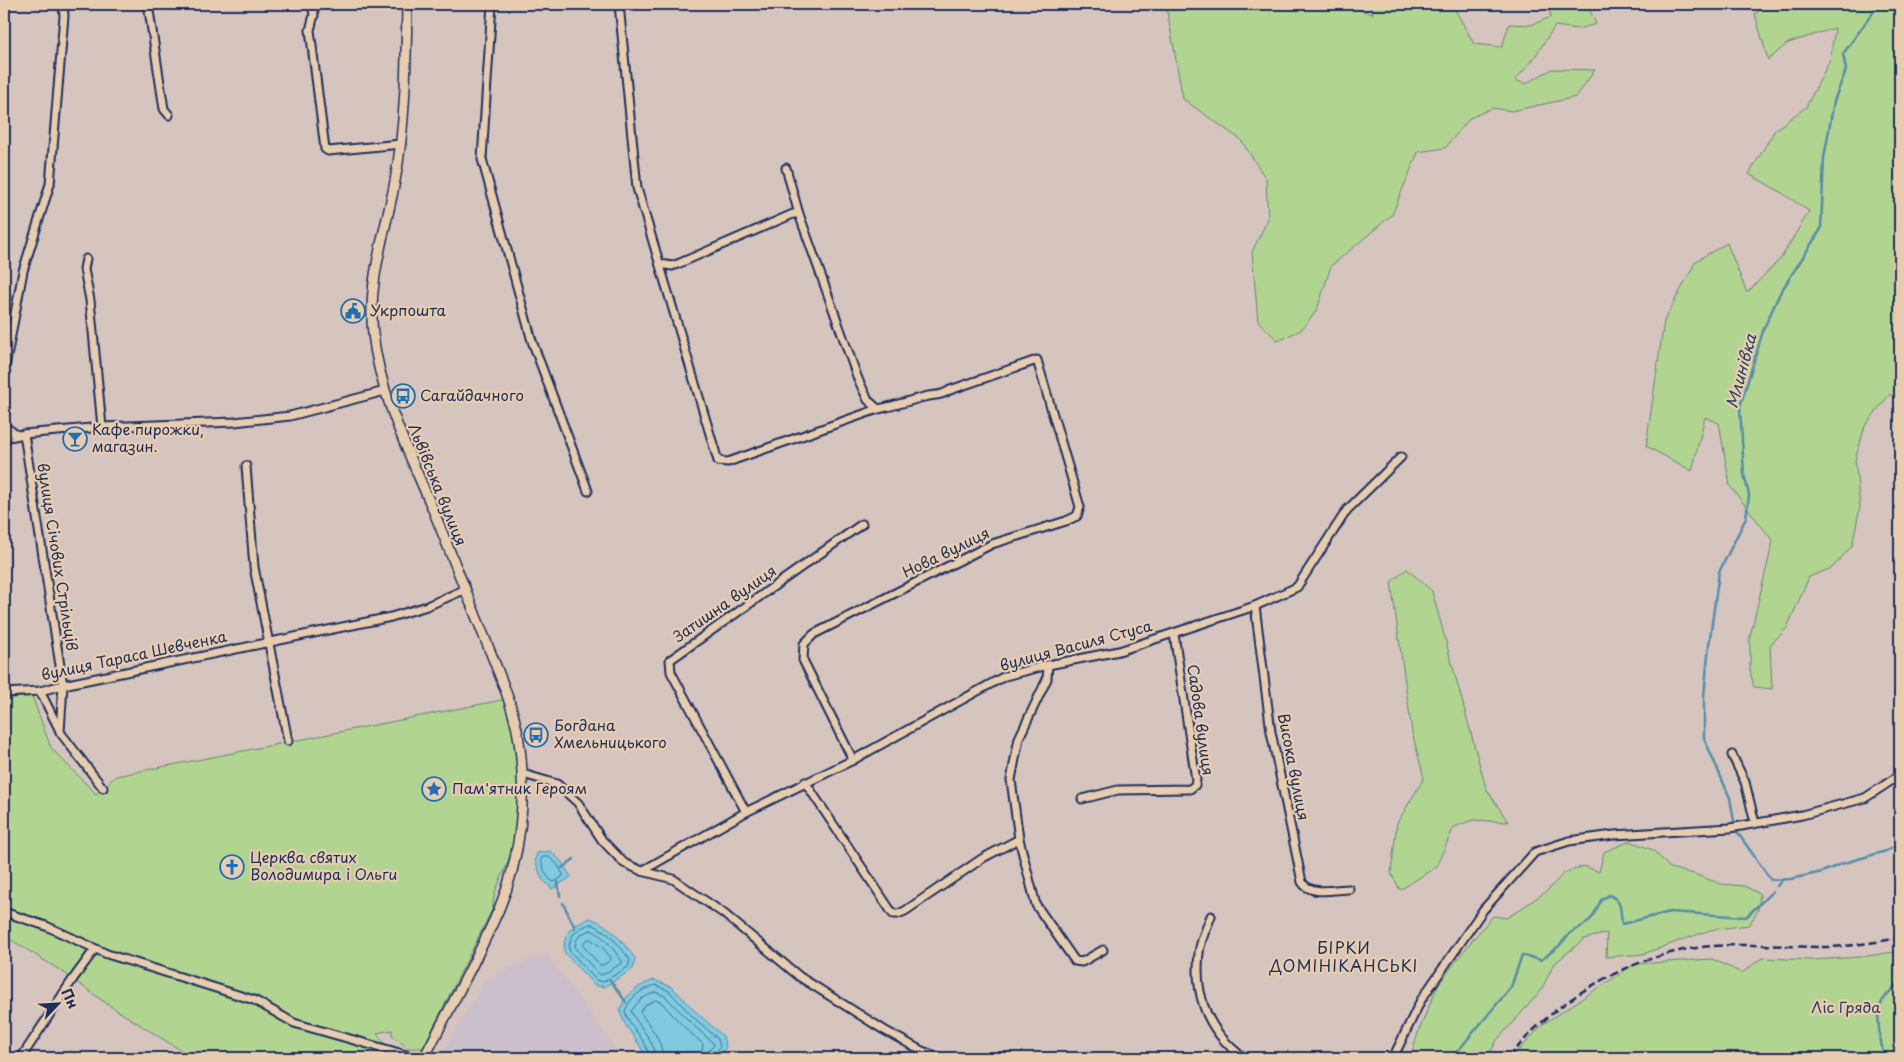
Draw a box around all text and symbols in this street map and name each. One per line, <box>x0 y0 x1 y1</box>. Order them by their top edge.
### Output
public building icon: Укрпошта <box>340 298 366 324</box>
place label: Укрпошта <box>370 298 447 321</box>
water label: Млинівка <box>1719 330 1762 411</box>
bus stop icon: Сагайдачного <box>390 383 416 409</box>
place label: Сагайдачного <box>420 383 524 406</box>
place label: Кафе пирожки, магазин. <box>92 417 204 457</box>
street label: Львівська вулиця <box>403 420 473 549</box>
bar icon: Кафе пирожки, магазин. <box>62 426 88 452</box>
street label: вулиця Січових Стрільців <box>32 461 85 653</box>
street label: Нова вулиця <box>898 521 993 583</box>
street label: Затишна вулиця <box>668 559 780 647</box>
street label: вулиця Василя Стуса <box>997 613 1155 676</box>
street label: вулиця Тараса Шевченка <box>39 623 229 685</box>
street label: Садова вулиця <box>1182 663 1221 777</box>
street label: Висока вулиця <box>1273 711 1316 822</box>
place label: Богдана Хмельницького <box>554 713 667 753</box>
bus stop icon: Богдана Хмельницького <box>523 722 549 748</box>
place icon: Пам'ятник Героям <box>421 776 447 802</box>
place label: Пам'ятник Героям <box>452 776 587 799</box>
place label: Церква святих Володимира і Ольги <box>250 845 397 885</box>
church icon: Церква святих Володимира і Ольги <box>219 854 245 880</box>
district label: БІРКИ ДОМІНІКАНСЬКІ <box>1269 935 1418 977</box>
north arrow <box>32 980 82 1030</box>
text: Пн <box>56 985 84 1012</box>
park label: Ліс Гряда <box>1811 995 1881 1018</box>

